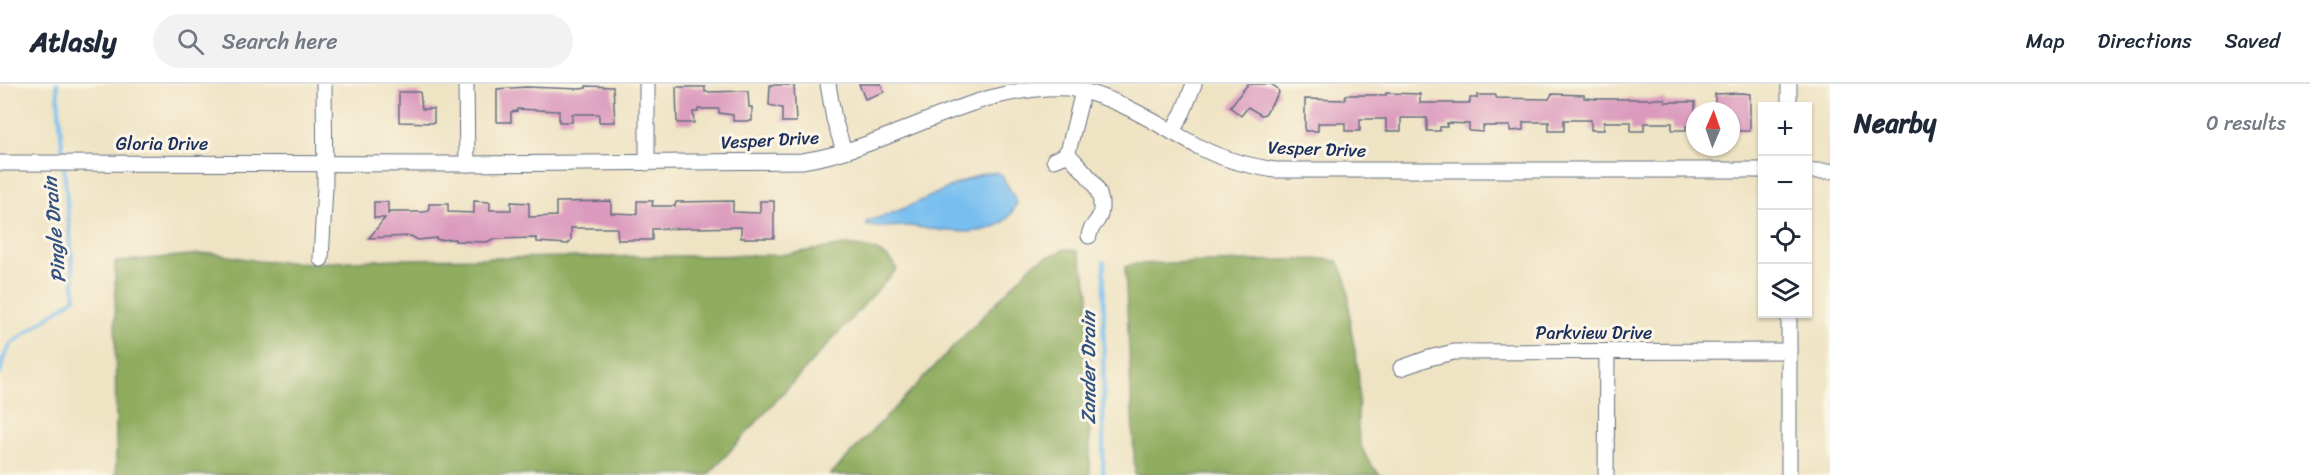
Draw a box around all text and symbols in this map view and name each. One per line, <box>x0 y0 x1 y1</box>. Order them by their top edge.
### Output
search box <box>153 14 573 68</box>
text: Atlasly <box>30 17 117 66</box>
text: Search here <box>222 22 338 61</box>
text: Map <box>2026 22 2064 60</box>
text: Directions <box>2097 22 2192 60</box>
text: Saved <box>2225 22 2280 60</box>
icon: search <box>174 25 207 58</box>
text: Nearby <box>1854 100 1936 146</box>
north arrow <box>1686 102 1740 156</box>
map controls <box>1758 102 1812 318</box>
button: + <box>1758 102 1812 156</box>
text: 0 results <box>2206 106 2286 141</box>
street label: Vesper Drive <box>720 121 820 159</box>
street label: Gloria Drive <box>116 128 208 160</box>
street label: Vesper Drive <box>1267 131 1367 167</box>
button: − <box>1758 156 1812 210</box>
water label: Pingle Drain <box>32 173 77 284</box>
button: locate <box>1758 210 1812 264</box>
button: layers <box>1758 264 1812 318</box>
water label: Zander Drain <box>1071 310 1106 424</box>
street label: Parkview Drive <box>1536 317 1652 349</box>

